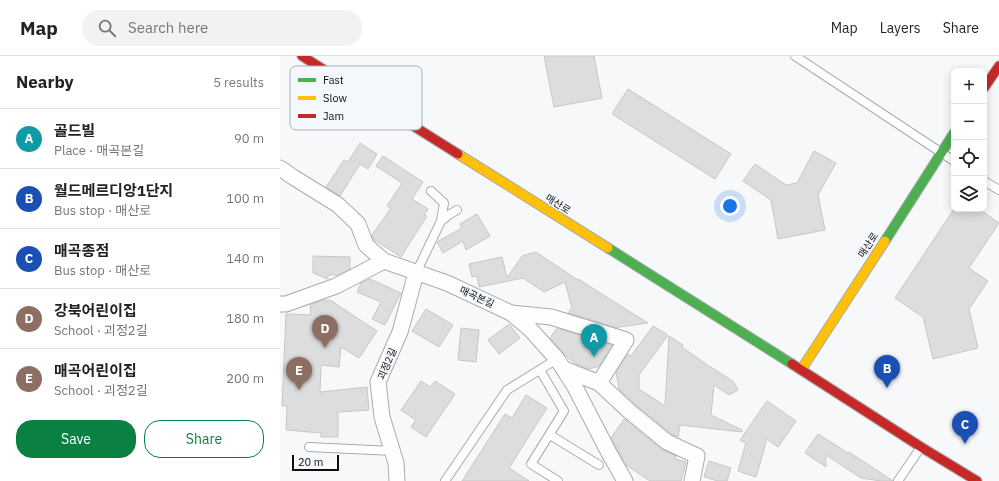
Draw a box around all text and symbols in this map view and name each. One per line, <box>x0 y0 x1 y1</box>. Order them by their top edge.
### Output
search box <box>82 10 362 46</box>
text: Map <box>20 16 58 40</box>
icon: search <box>96 17 118 39</box>
text: Search here <box>128 18 208 37</box>
text: Map <box>831 19 858 37</box>
text: Layers <box>880 19 921 37</box>
text: Share <box>943 19 979 37</box>
legend <box>290 66 422 130</box>
map controls <box>951 68 987 212</box>
button: + <box>951 68 987 104</box>
text: Nearby <box>16 71 74 93</box>
text: Fast <box>323 73 344 87</box>
text: 5 results <box>213 74 264 91</box>
text: Slow <box>323 91 347 105</box>
button: − <box>951 104 987 140</box>
text: Jam <box>323 109 344 123</box>
text: 골드빌 <box>54 121 95 140</box>
text: A <box>25 130 33 147</box>
text: 90 m <box>234 130 264 147</box>
button: locate <box>951 140 987 176</box>
text: Place · 매곡본길 <box>54 142 144 159</box>
button: layers <box>951 176 987 212</box>
text: 월드메르디앙1단지 <box>54 181 173 200</box>
text: B <box>25 190 33 207</box>
text: 100 m <box>226 190 264 207</box>
street label: 매산로 <box>543 191 573 217</box>
your location <box>720 196 740 216</box>
text: Bus stop · 매산로 <box>54 202 151 219</box>
street label: 매산로 <box>855 230 881 260</box>
text: 매곡종점 <box>54 241 109 260</box>
text: C <box>25 250 33 267</box>
text: 140 m <box>226 250 264 267</box>
text: Bus stop · 매산로 <box>54 262 151 279</box>
street label: 매곡본길 <box>458 283 496 311</box>
text: 강북어린이집 <box>54 301 137 320</box>
text: D <box>24 310 34 327</box>
text: 180 m <box>226 310 264 327</box>
pin: D <box>312 315 338 348</box>
text: School · 괴정2길 <box>54 322 148 339</box>
pin: A <box>581 324 607 357</box>
street label: 괴정2길 <box>374 346 400 382</box>
pin: B <box>874 355 900 388</box>
pin: E <box>286 357 312 390</box>
text: 매곡어린이집 <box>54 361 137 380</box>
text: E <box>25 370 33 387</box>
text: 200 m <box>226 370 264 387</box>
text: School · 괴정2길 <box>54 382 148 399</box>
pin: C <box>952 411 978 444</box>
button: Save <box>16 420 136 458</box>
button: Share <box>144 420 264 458</box>
scale bar <box>292 453 339 472</box>
text: 20 m <box>298 455 323 469</box>

